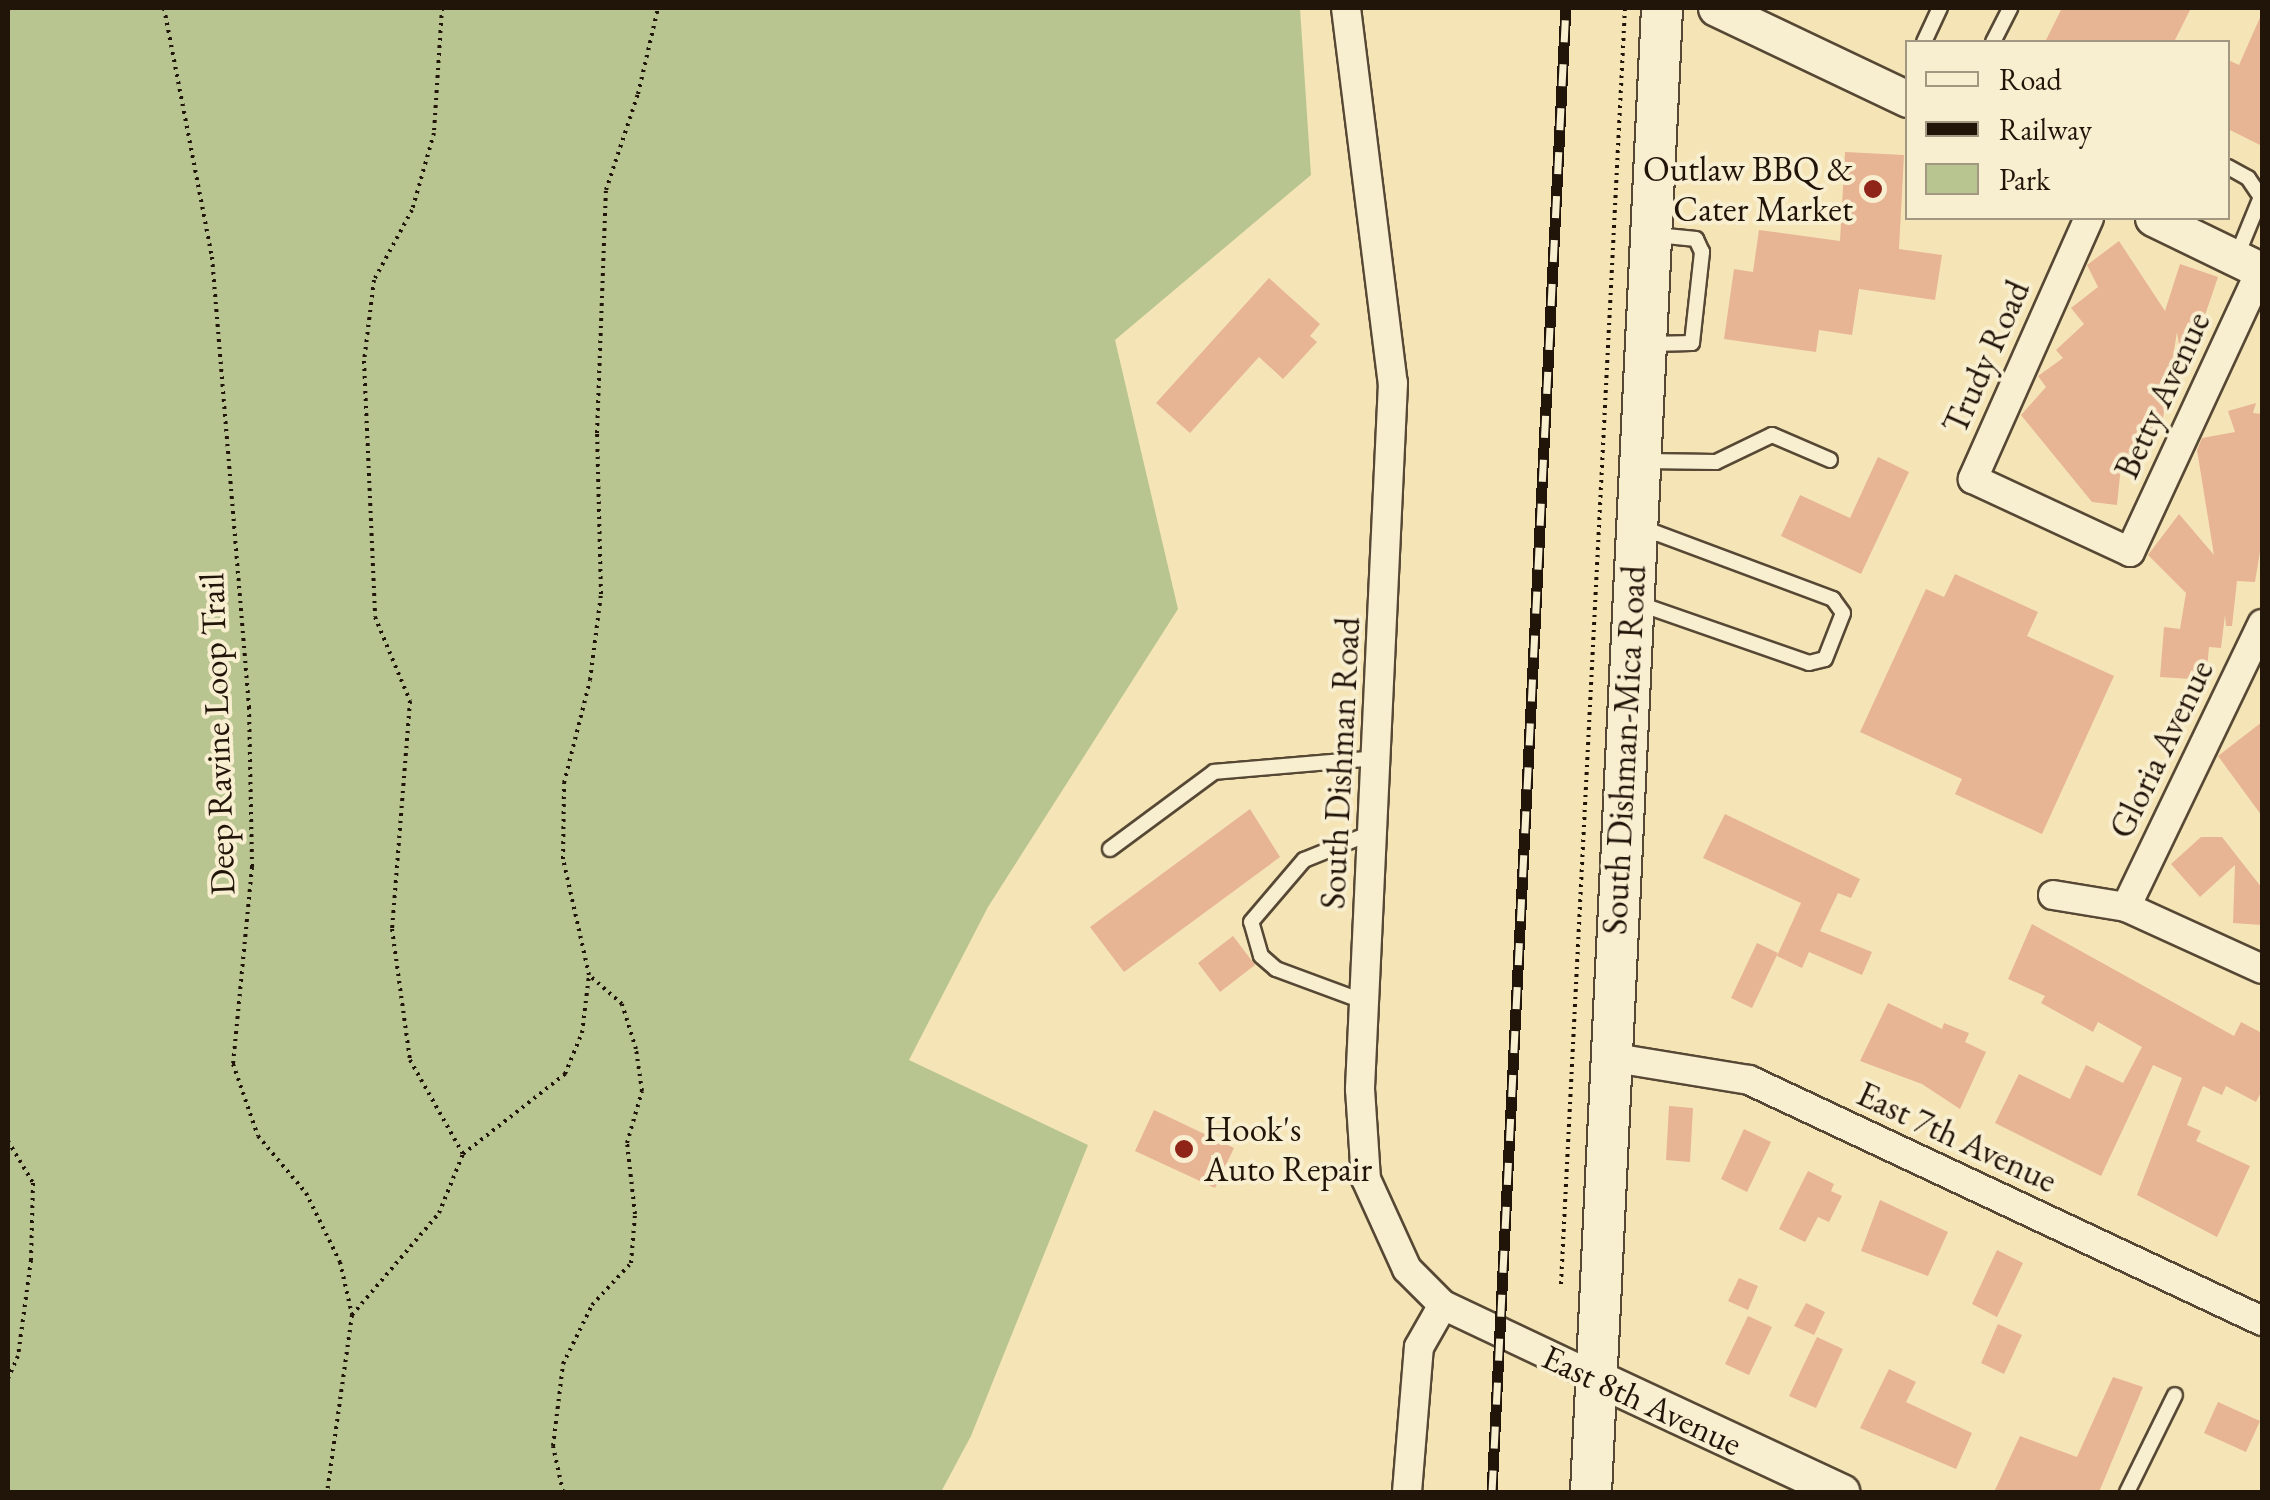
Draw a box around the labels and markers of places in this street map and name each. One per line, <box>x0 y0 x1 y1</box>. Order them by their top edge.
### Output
place label: Outlaw BBQ & Cater Market <box>1643 148 1853 230</box>
marker: Outlaw BBQ & Cater Market <box>1862 178 1884 200</box>
place label: Hook's Auto Repair <box>1204 1108 1372 1190</box>
marker: Hook's Auto Repair <box>1173 1138 1195 1160</box>

